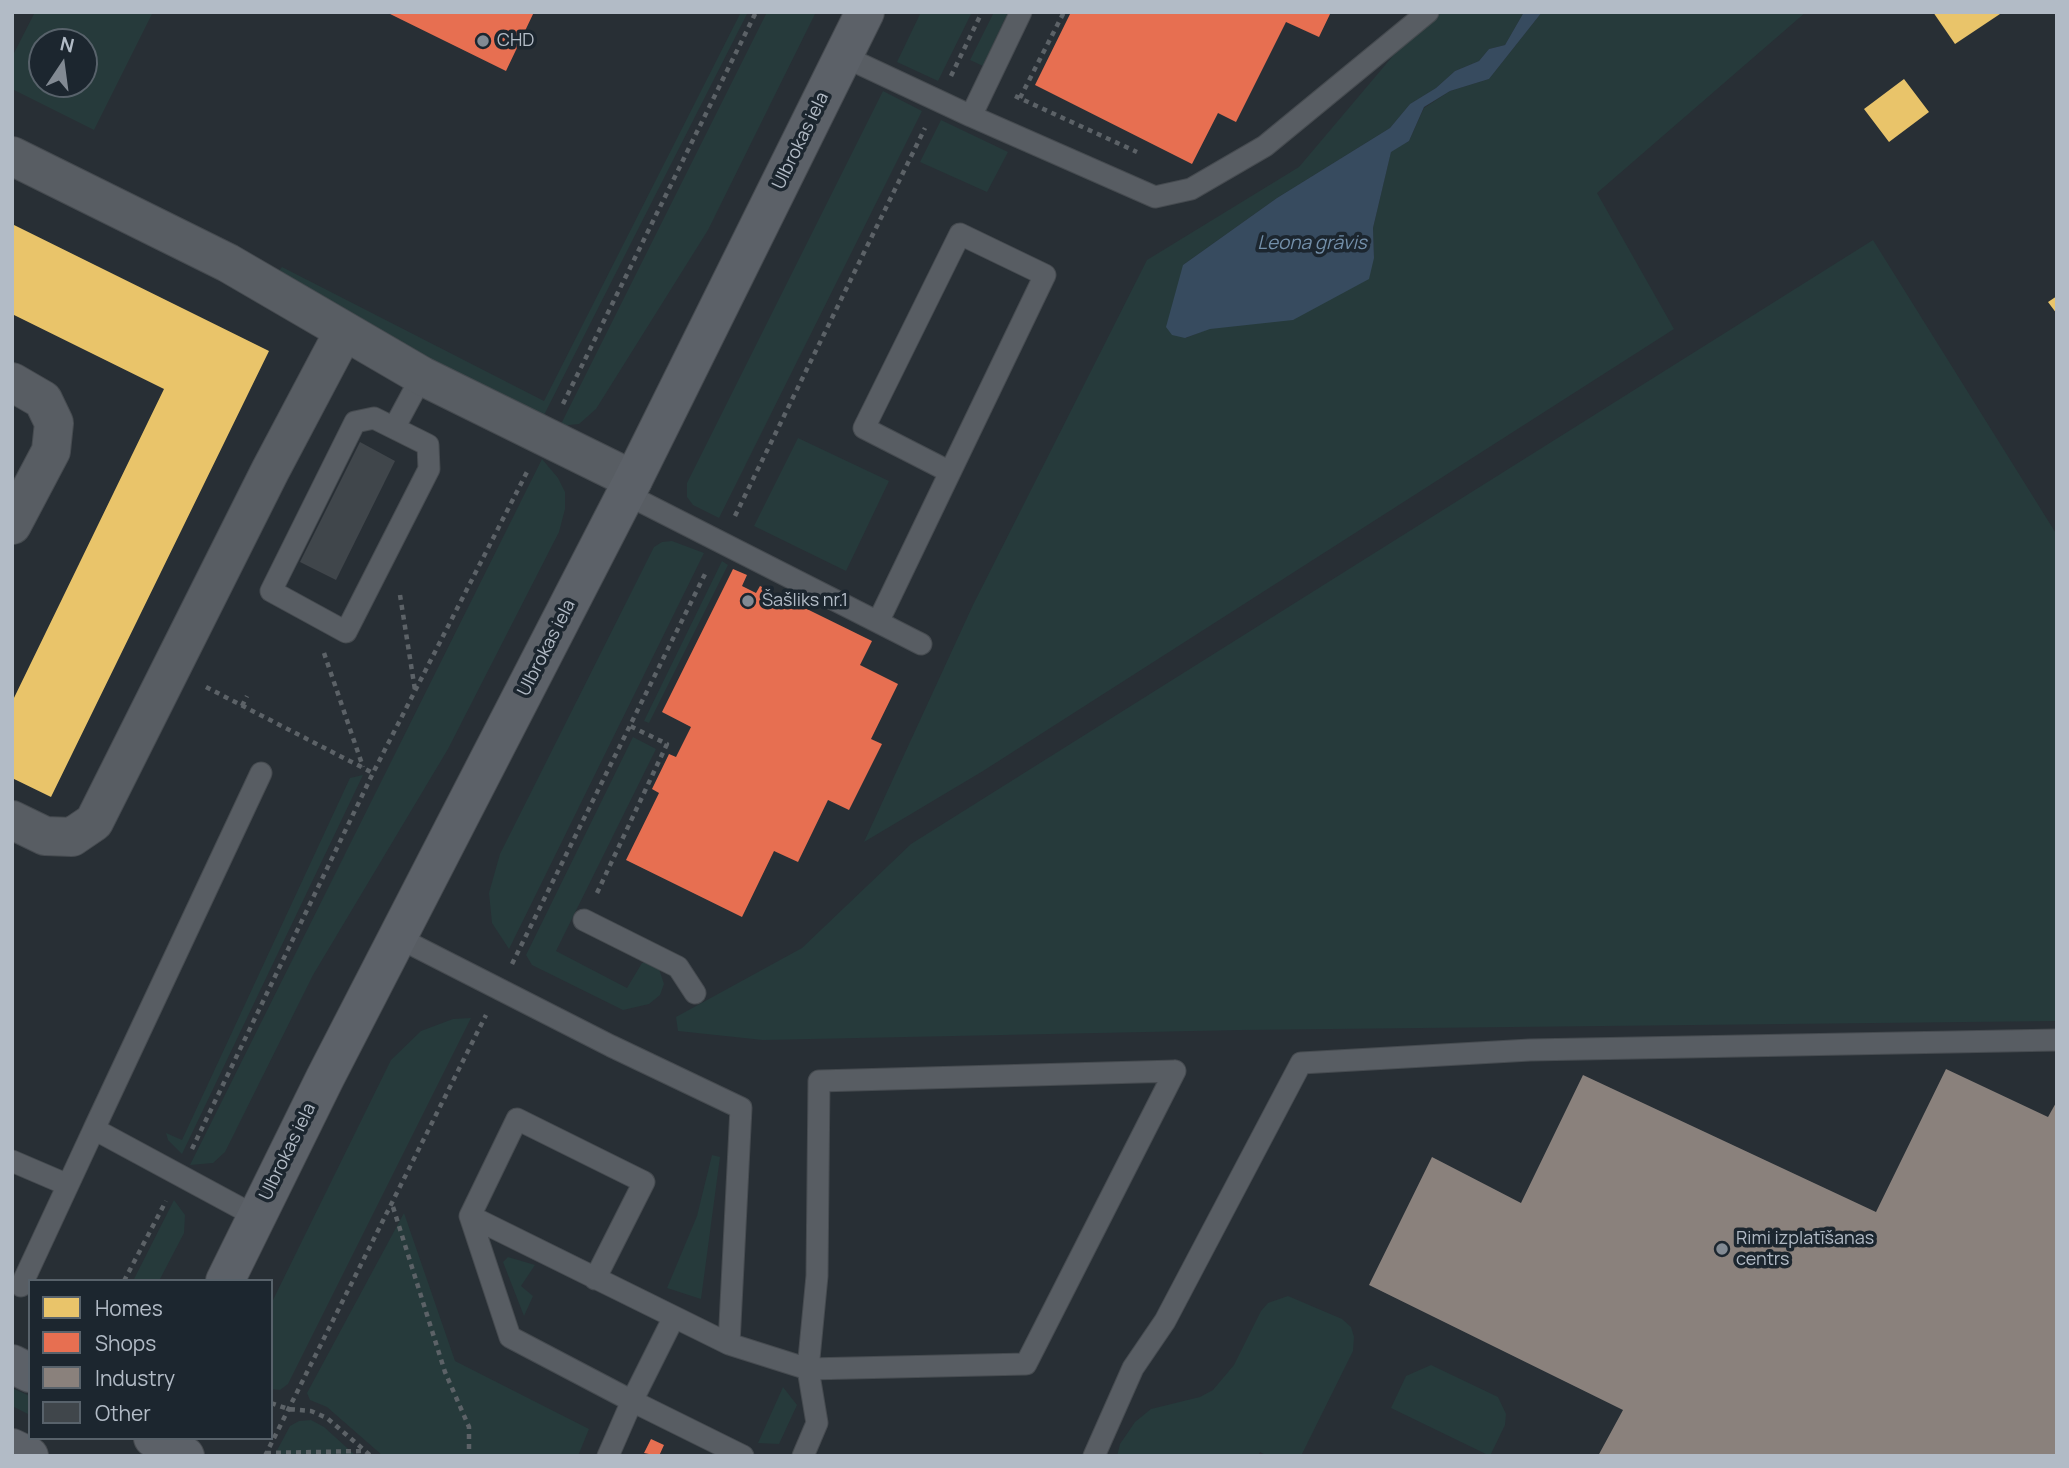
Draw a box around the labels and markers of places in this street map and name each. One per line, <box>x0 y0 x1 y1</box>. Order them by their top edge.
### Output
place label: CHD <box>497 30 534 52</box>
marker: CHD <box>475 33 491 49</box>
place label: Šašliks nr.1 <box>762 590 848 612</box>
marker: Šašliks nr.1 <box>740 593 756 609</box>
place label: Rimi izplatīšanas centrs <box>1736 1228 1874 1270</box>
marker: Rimi izplatīšanas centrs <box>1714 1241 1730 1257</box>

